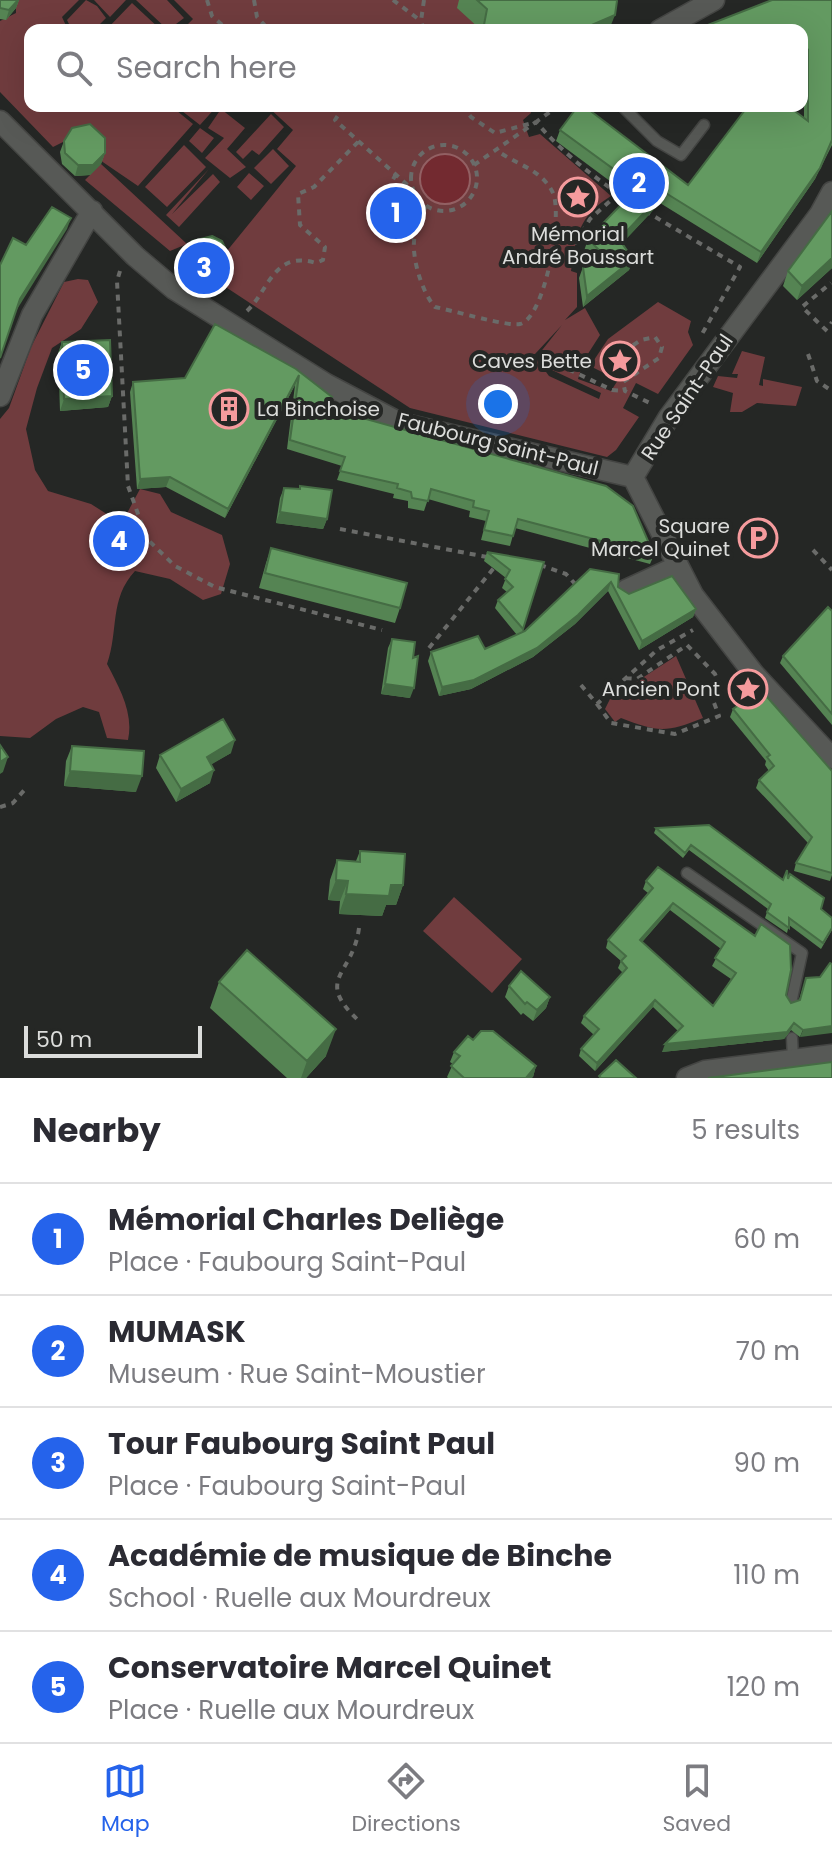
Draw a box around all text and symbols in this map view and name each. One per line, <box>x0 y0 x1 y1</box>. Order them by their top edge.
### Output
search box <box>24 24 808 112</box>
icon: search <box>52 46 96 90</box>
text: Search here <box>116 46 297 89</box>
pin: 2 <box>613 153 665 213</box>
place icon: Mémorial André Boussart <box>557 176 599 218</box>
pin: 1 <box>370 183 422 243</box>
place label: Mémorial André Boussart <box>502 220 654 271</box>
pin: 3 <box>178 238 230 298</box>
street label: Rue Saint-Paul <box>634 328 740 466</box>
pin: 5 <box>57 340 109 400</box>
place icon: Caves Bette <box>599 340 641 382</box>
place label: Caves Bette <box>472 347 592 375</box>
your location <box>478 384 518 424</box>
building icon: La Binchoise <box>208 388 250 430</box>
place label: La Binchoise <box>257 395 380 423</box>
street label: Faubourg Saint-Paul <box>395 406 601 482</box>
pin: 4 <box>93 511 145 571</box>
place label: Square Marcel Quinet <box>591 512 730 563</box>
parking icon: Square Marcel Quinet <box>737 517 779 559</box>
place icon: Ancien Pont <box>727 668 769 710</box>
place label: Ancien Pont <box>602 675 720 703</box>
scale bar <box>24 1022 202 1058</box>
text: 50 m <box>36 1024 92 1055</box>
text: Nearby <box>32 1106 161 1154</box>
text: 5 results <box>691 1112 800 1148</box>
text: Mémorial Charles Deliège <box>108 1198 504 1241</box>
text: 1 <box>53 1221 63 1257</box>
text: 60 m <box>733 1221 800 1257</box>
text: Place · Faubourg Saint-Paul <box>108 1244 466 1280</box>
text: MUMASK <box>108 1310 246 1353</box>
text: 2 <box>51 1333 65 1369</box>
text: 70 m <box>736 1333 800 1369</box>
text: Museum · Rue Saint-Moustier <box>108 1356 486 1392</box>
text: Tour Faubourg Saint Paul <box>108 1422 495 1465</box>
text: 3 <box>50 1445 66 1481</box>
text: 90 m <box>734 1445 800 1481</box>
text: Place · Faubourg Saint-Paul <box>108 1468 466 1504</box>
text: Académie de musique de Binche <box>108 1534 612 1577</box>
text: 4 <box>49 1557 67 1593</box>
text: 110 m <box>733 1557 800 1593</box>
text: School · Ruelle aux Mourdreux <box>108 1580 491 1616</box>
text: Conservatoire Marcel Quinet <box>108 1646 551 1689</box>
text: 5 <box>50 1669 66 1705</box>
text: 120 m <box>727 1669 800 1705</box>
text: Place · Ruelle aux Mourdreux <box>108 1692 474 1728</box>
tab: Map <box>101 1759 150 1840</box>
tab: Directions <box>351 1759 461 1840</box>
tab: Saved <box>662 1759 731 1840</box>

